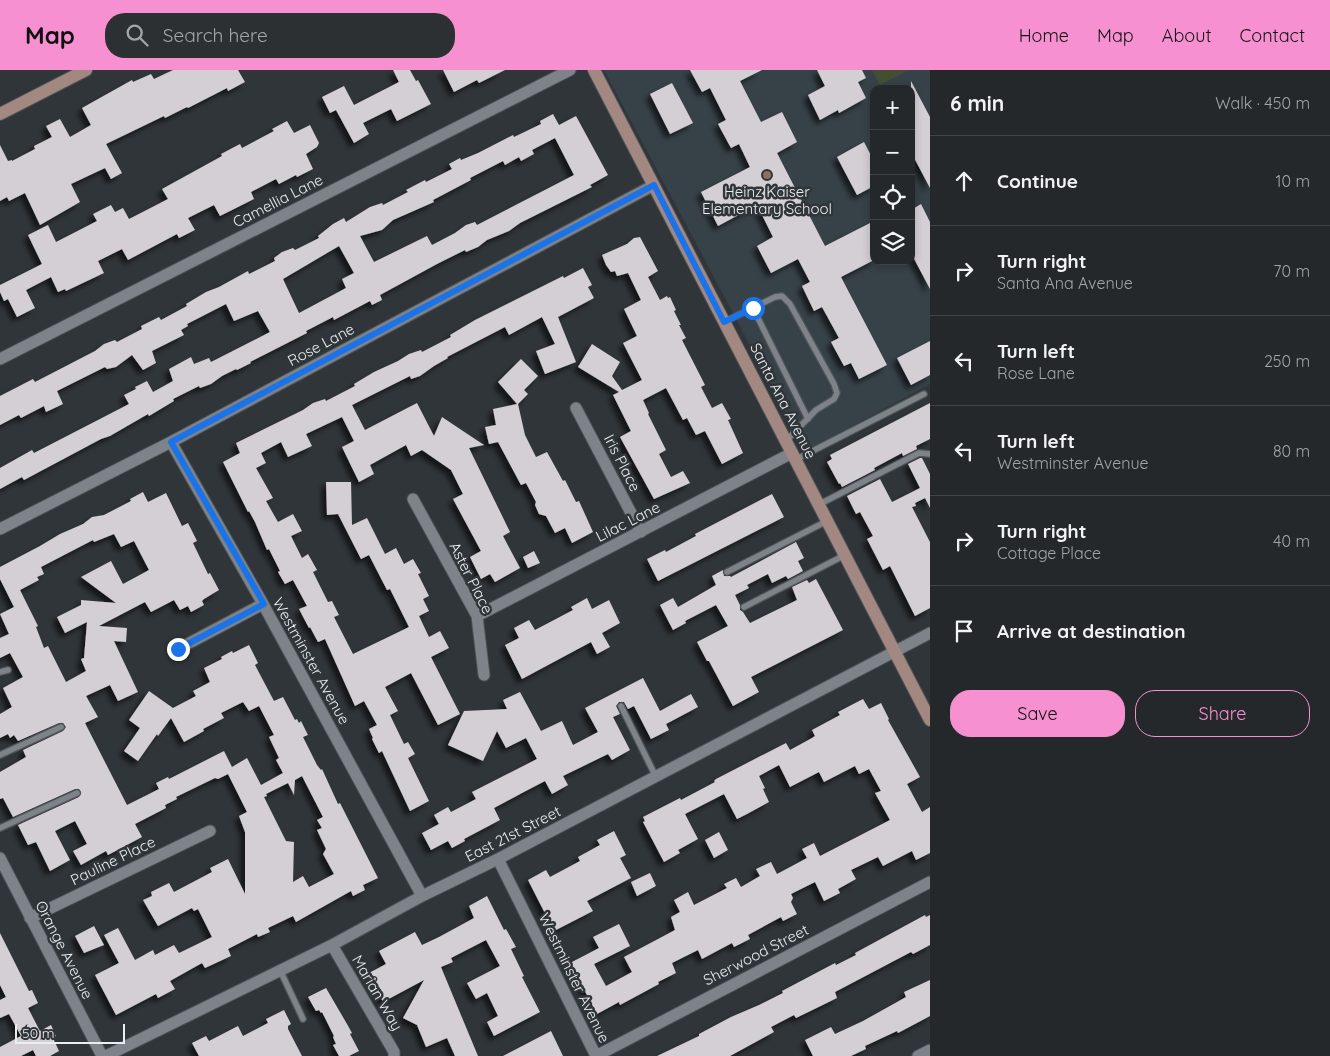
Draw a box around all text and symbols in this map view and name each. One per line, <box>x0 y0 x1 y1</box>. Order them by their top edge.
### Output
search box <box>105 13 455 58</box>
text: Map <box>25 20 75 50</box>
icon: search <box>123 21 151 49</box>
text: Search here <box>163 23 268 47</box>
text: Home <box>1019 24 1069 47</box>
text: Map <box>1097 24 1134 47</box>
text: About <box>1162 24 1212 47</box>
text: Contact <box>1240 24 1305 47</box>
map controls <box>870 85 915 265</box>
button: + <box>870 85 915 130</box>
text: 6 min <box>950 90 1004 116</box>
text: Walk · 450 m <box>1215 93 1310 113</box>
button: − <box>870 130 915 175</box>
icon: ahead <box>950 167 978 195</box>
marker: Heinz Kaiser Elementary School <box>761 169 773 181</box>
text: Continue <box>997 169 1078 193</box>
street label: Camellia Lane <box>230 170 326 231</box>
text: 10 m <box>1276 171 1310 191</box>
button: locate <box>870 175 915 220</box>
place label: Heinz Kaiser Elementary School <box>702 182 832 218</box>
button: layers <box>870 220 915 265</box>
text: Turn right <box>997 249 1086 273</box>
icon: right <box>950 257 978 285</box>
text: 70 m <box>1273 261 1310 281</box>
text: Santa Ana Avenue <box>997 273 1133 293</box>
route start <box>742 297 765 320</box>
street label: Rose Lane <box>284 319 357 370</box>
text: Turn left <box>997 339 1075 363</box>
street label: Santa Ana Avenue <box>746 340 821 462</box>
icon: left <box>950 347 978 375</box>
text: 250 m <box>1264 351 1310 371</box>
text: Rose Lane <box>997 363 1075 383</box>
text: Turn left <box>997 429 1075 453</box>
street label: Iris Place <box>600 431 645 495</box>
icon: left <box>950 437 978 465</box>
text: 80 m <box>1273 441 1310 461</box>
text: Westminster Avenue <box>997 453 1149 473</box>
street label: Lilac Lane <box>592 497 663 546</box>
text: Turn right <box>997 519 1086 543</box>
icon: right <box>950 527 978 555</box>
text: 40 m <box>1273 531 1310 551</box>
street label: Aster Place <box>445 539 498 617</box>
text: Cottage Place <box>997 543 1101 563</box>
street label: Westminster Avenue <box>269 594 354 728</box>
icon: arrive <box>950 617 978 645</box>
text: Arrive at destination <box>997 619 1186 643</box>
route end <box>167 638 190 661</box>
button: Save <box>950 690 1125 737</box>
button: Share <box>1135 690 1310 737</box>
street label: East 21st Street <box>462 801 564 866</box>
street label: Pauline Place <box>67 832 158 889</box>
street label: Orange Avenue <box>32 897 97 1002</box>
street label: Westminster Avenue <box>535 910 614 1046</box>
street label: Sherwood Street <box>700 920 812 989</box>
street label: Marian Way <box>348 951 407 1034</box>
scale bar <box>15 1021 125 1044</box>
text: 50 m <box>22 1024 55 1042</box>

